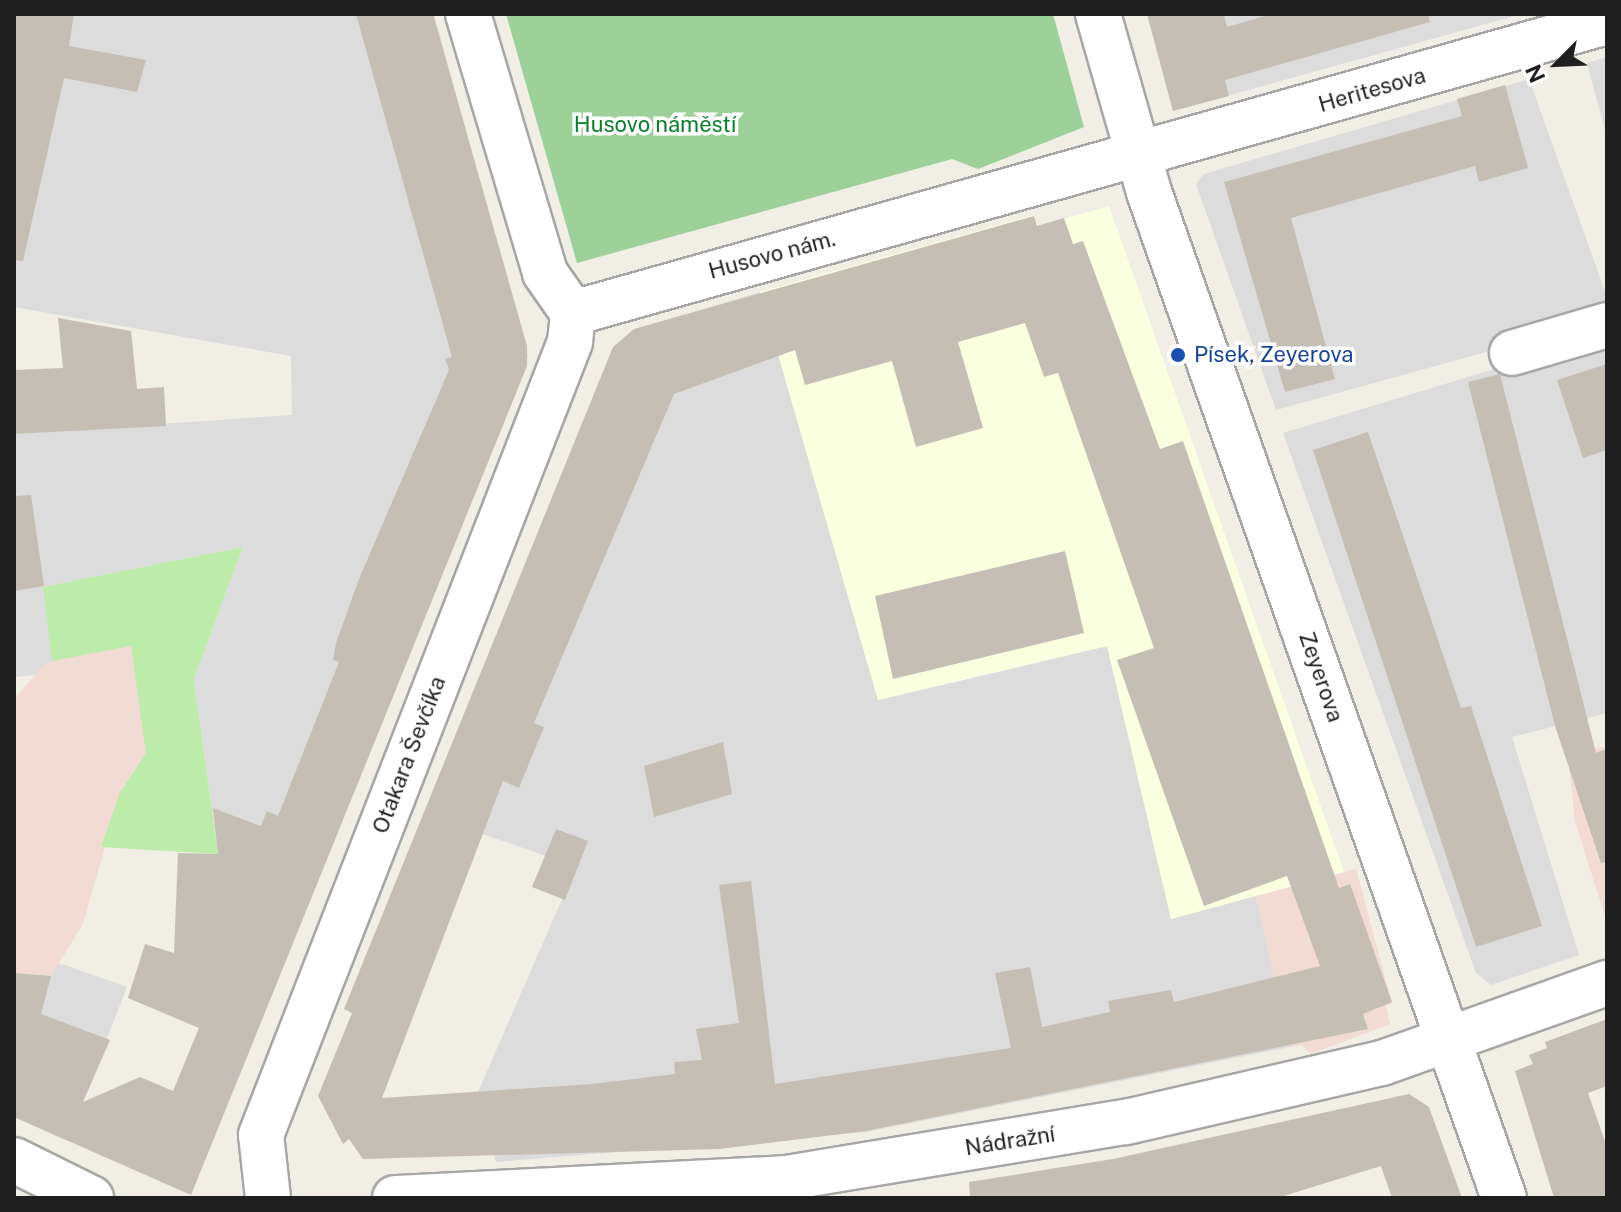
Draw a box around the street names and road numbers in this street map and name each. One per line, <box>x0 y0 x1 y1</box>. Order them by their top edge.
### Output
street label: Heritesova <box>1315 62 1429 118</box>
street label: Husovo nám. <box>706 225 838 285</box>
street label: Zeyerova <box>1293 628 1349 726</box>
street label: Otakara Ševčíka <box>367 673 451 837</box>
street label: Nádražní <box>963 1121 1057 1161</box>

